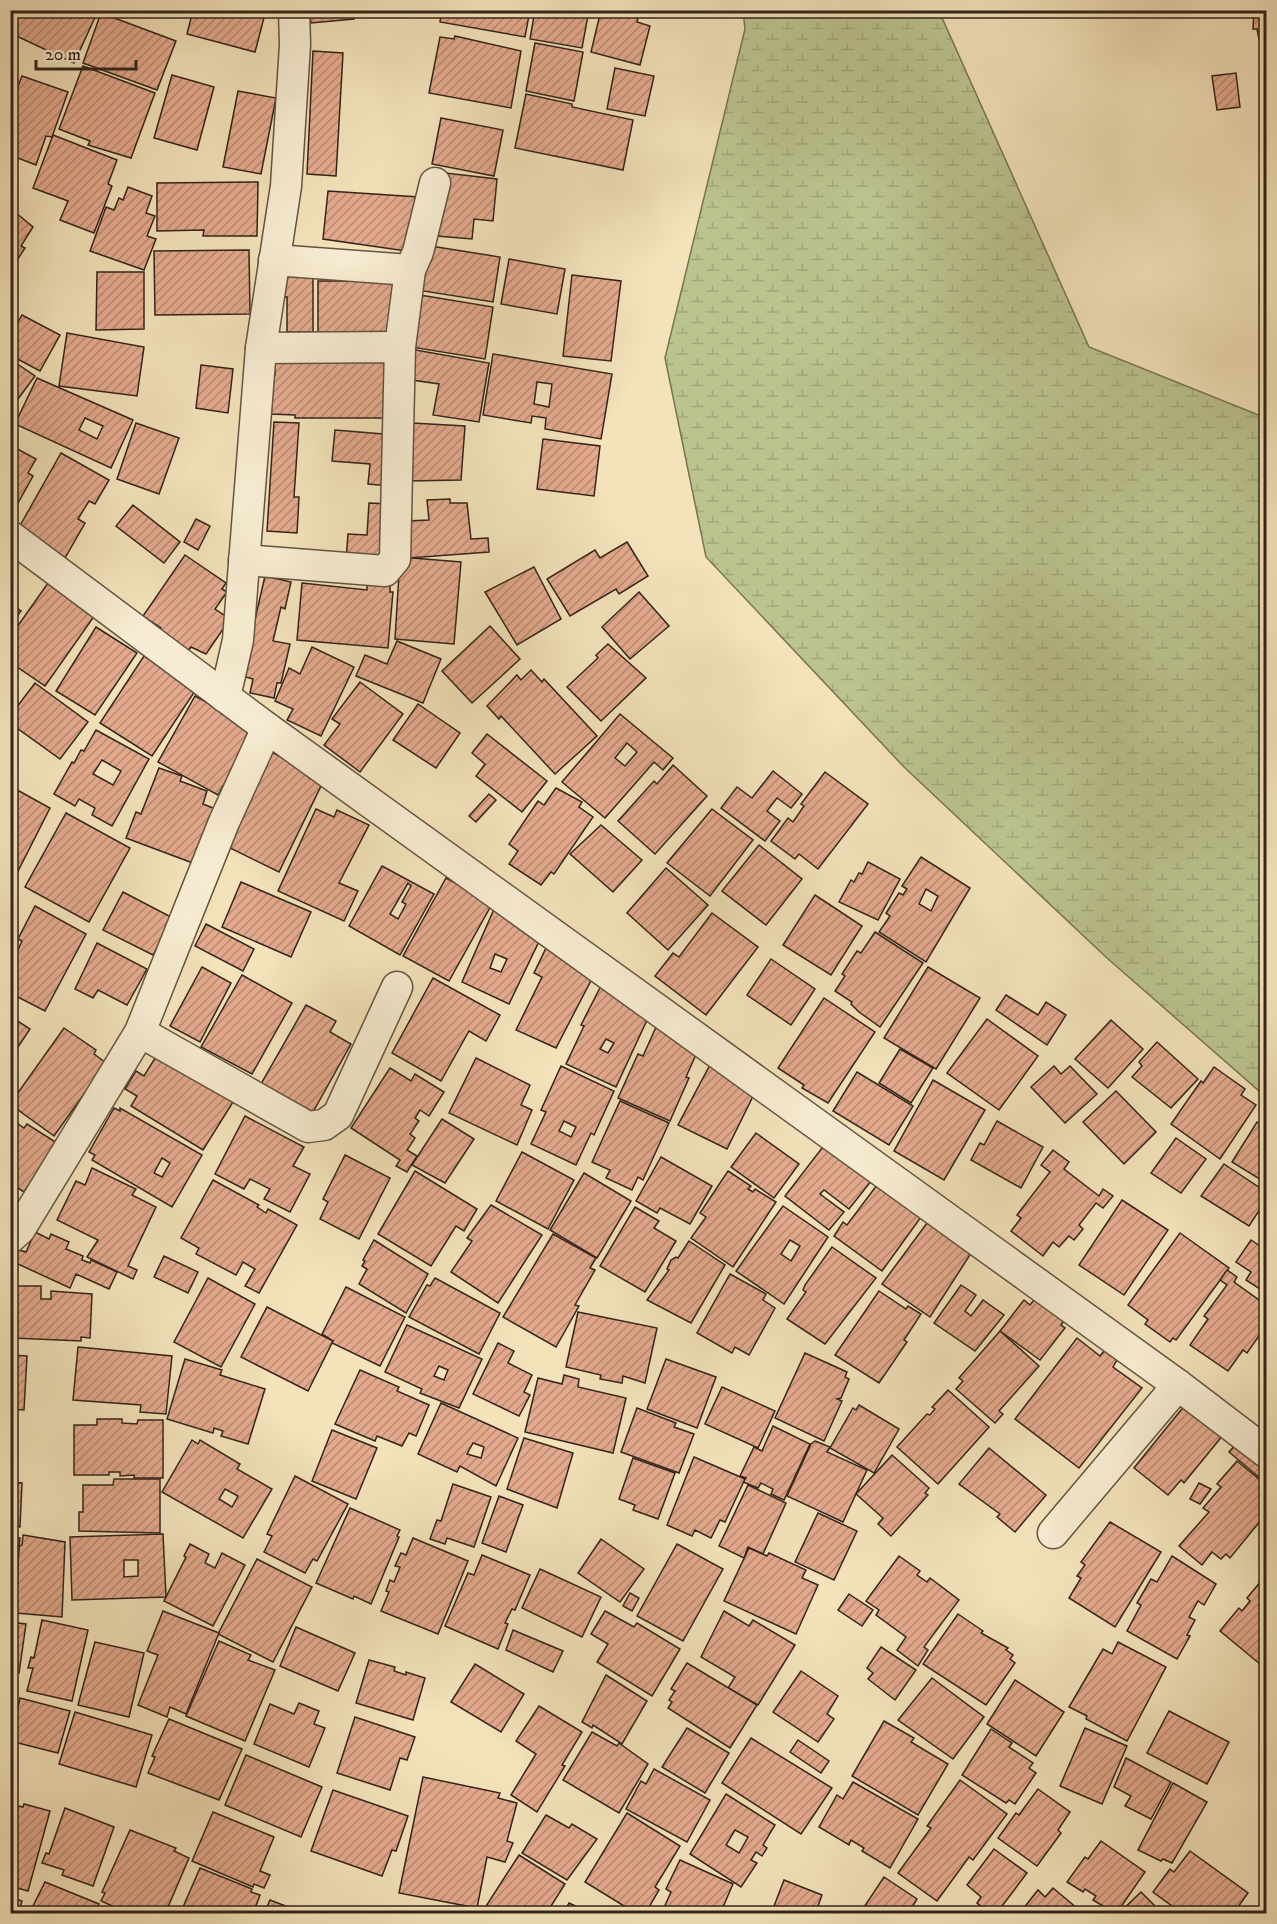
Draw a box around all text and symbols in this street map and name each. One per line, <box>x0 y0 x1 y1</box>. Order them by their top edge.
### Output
scale bar <box>36 33 136 71</box>
text: 20 m <box>45 44 81 66</box>

